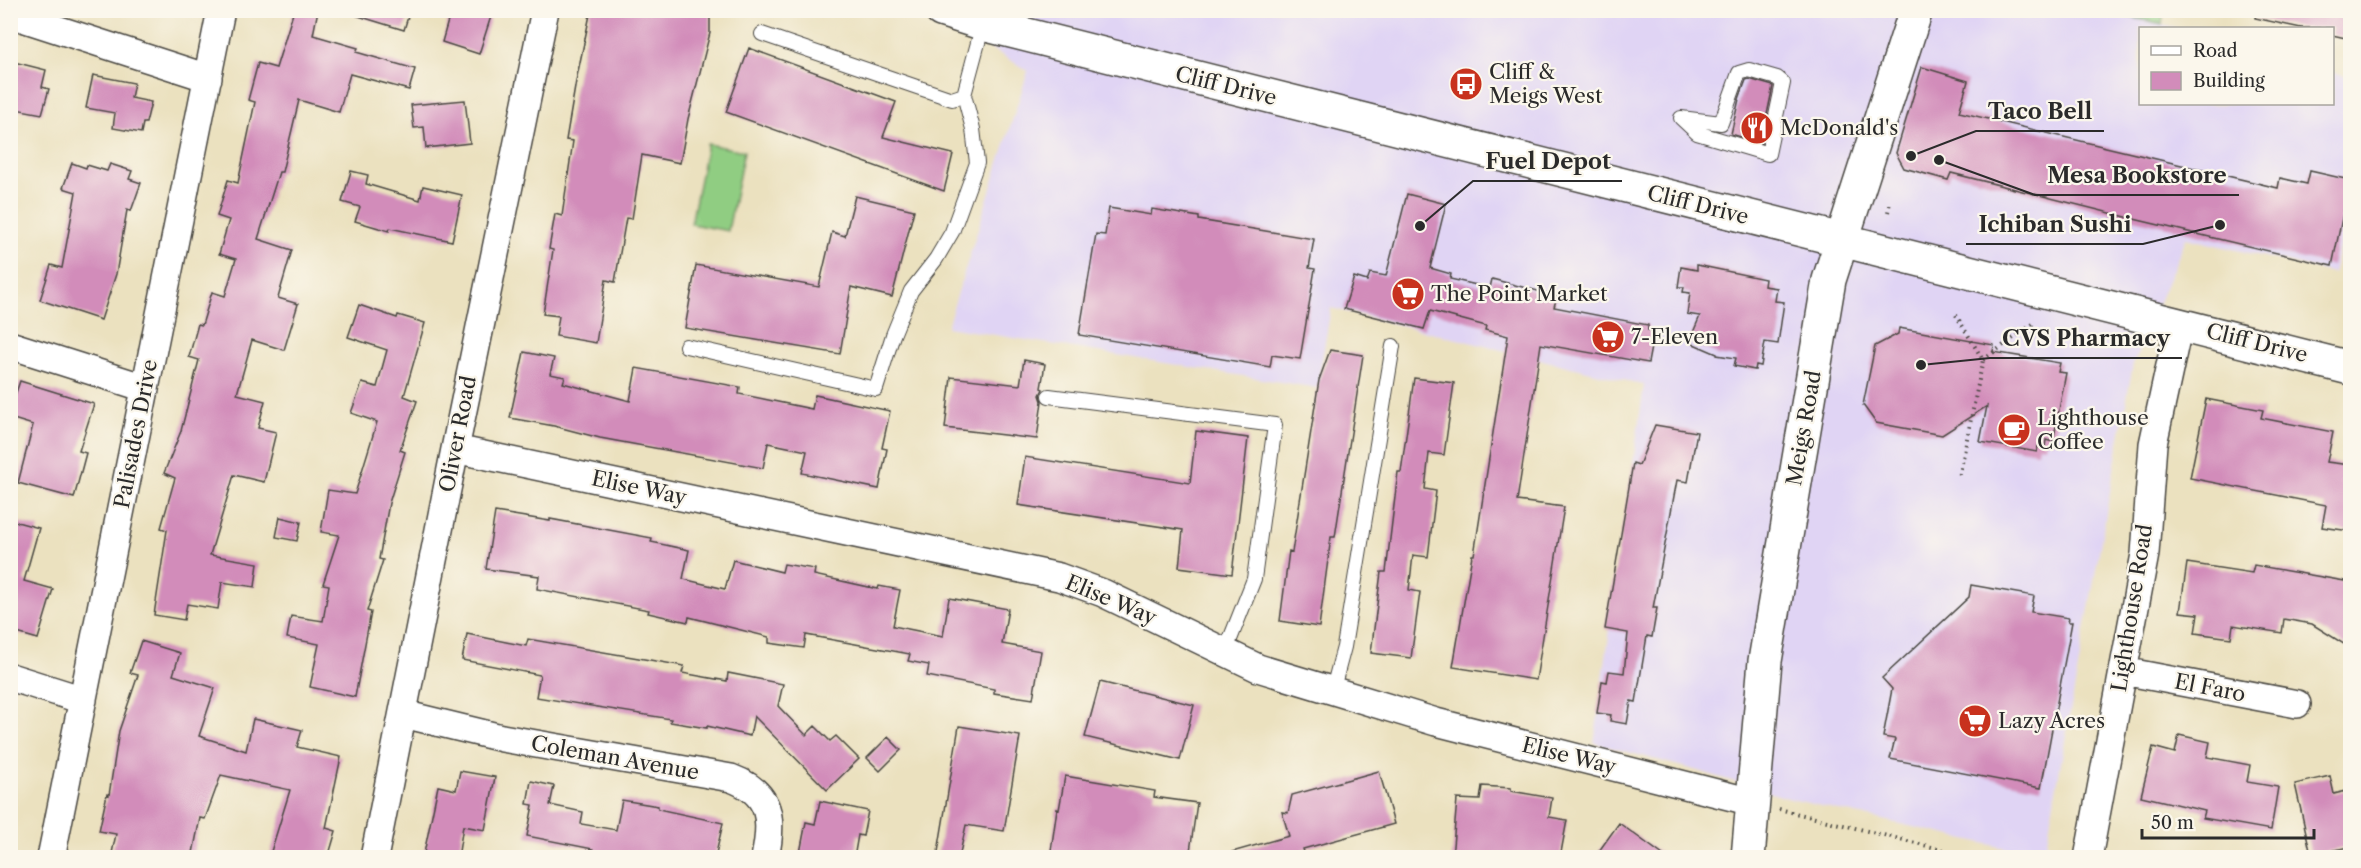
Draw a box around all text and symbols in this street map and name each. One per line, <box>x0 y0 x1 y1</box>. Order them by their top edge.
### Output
legend <box>2139 27 2334 105</box>
text: Road <box>2193 40 2238 62</box>
place label: Cliff & Meigs West <box>1489 59 1603 108</box>
street label: Cliff Drive <box>1173 61 1279 110</box>
bus stop icon: Cliff & Meigs West <box>1448 66 1484 102</box>
text: Building <box>2193 70 2265 92</box>
callout: Taco Bell <box>1976 91 2104 131</box>
text: Taco Bell <box>1988 98 2093 125</box>
restaurant icon: McDonald's <box>1739 110 1775 146</box>
place label: McDonald's <box>1780 115 1898 140</box>
callout: Fuel Depot <box>1473 141 1622 181</box>
text: Fuel Depot <box>1485 148 1611 175</box>
callout: Mesa Bookstore <box>2035 155 2239 195</box>
text: Mesa Bookstore <box>2047 162 2227 189</box>
street label: Cliff Drive <box>1645 180 1751 229</box>
callout: Ichiban Sushi <box>1966 204 2143 244</box>
text: Ichiban Sushi <box>1978 211 2132 238</box>
supermarket icon: The Point Market <box>1390 276 1426 312</box>
place label: The Point Market <box>1431 281 1608 306</box>
callout: CVS Pharmacy <box>1990 318 2182 358</box>
street label: Cliff Drive <box>2204 318 2310 367</box>
supermarket icon: 7-Eleven <box>1590 319 1626 355</box>
place label: 7-Eleven <box>1631 324 1718 349</box>
text: CVS Pharmacy <box>2002 325 2170 352</box>
street label: Palisades Drive <box>109 357 162 511</box>
street label: Meigs Road <box>1781 368 1826 488</box>
street label: Oliver Road <box>434 373 481 494</box>
place label: Lighthouse Coffee <box>2037 405 2149 454</box>
cafe icon: Lighthouse Coffee <box>1996 412 2032 448</box>
street label: Elise Way <box>589 465 689 510</box>
street label: Lighthouse Road <box>2106 522 2157 693</box>
street label: Elise Way <box>1062 569 1161 630</box>
street label: El Faro <box>2172 668 2248 707</box>
supermarket icon: Lazy Acres <box>1957 703 1993 739</box>
place label: Lazy Acres <box>1998 708 2105 733</box>
street label: Coleman Avenue <box>529 730 701 785</box>
street label: Elise Way <box>1519 732 1619 779</box>
scale bar <box>2142 802 2314 840</box>
text: 50 m <box>2151 812 2194 834</box>

